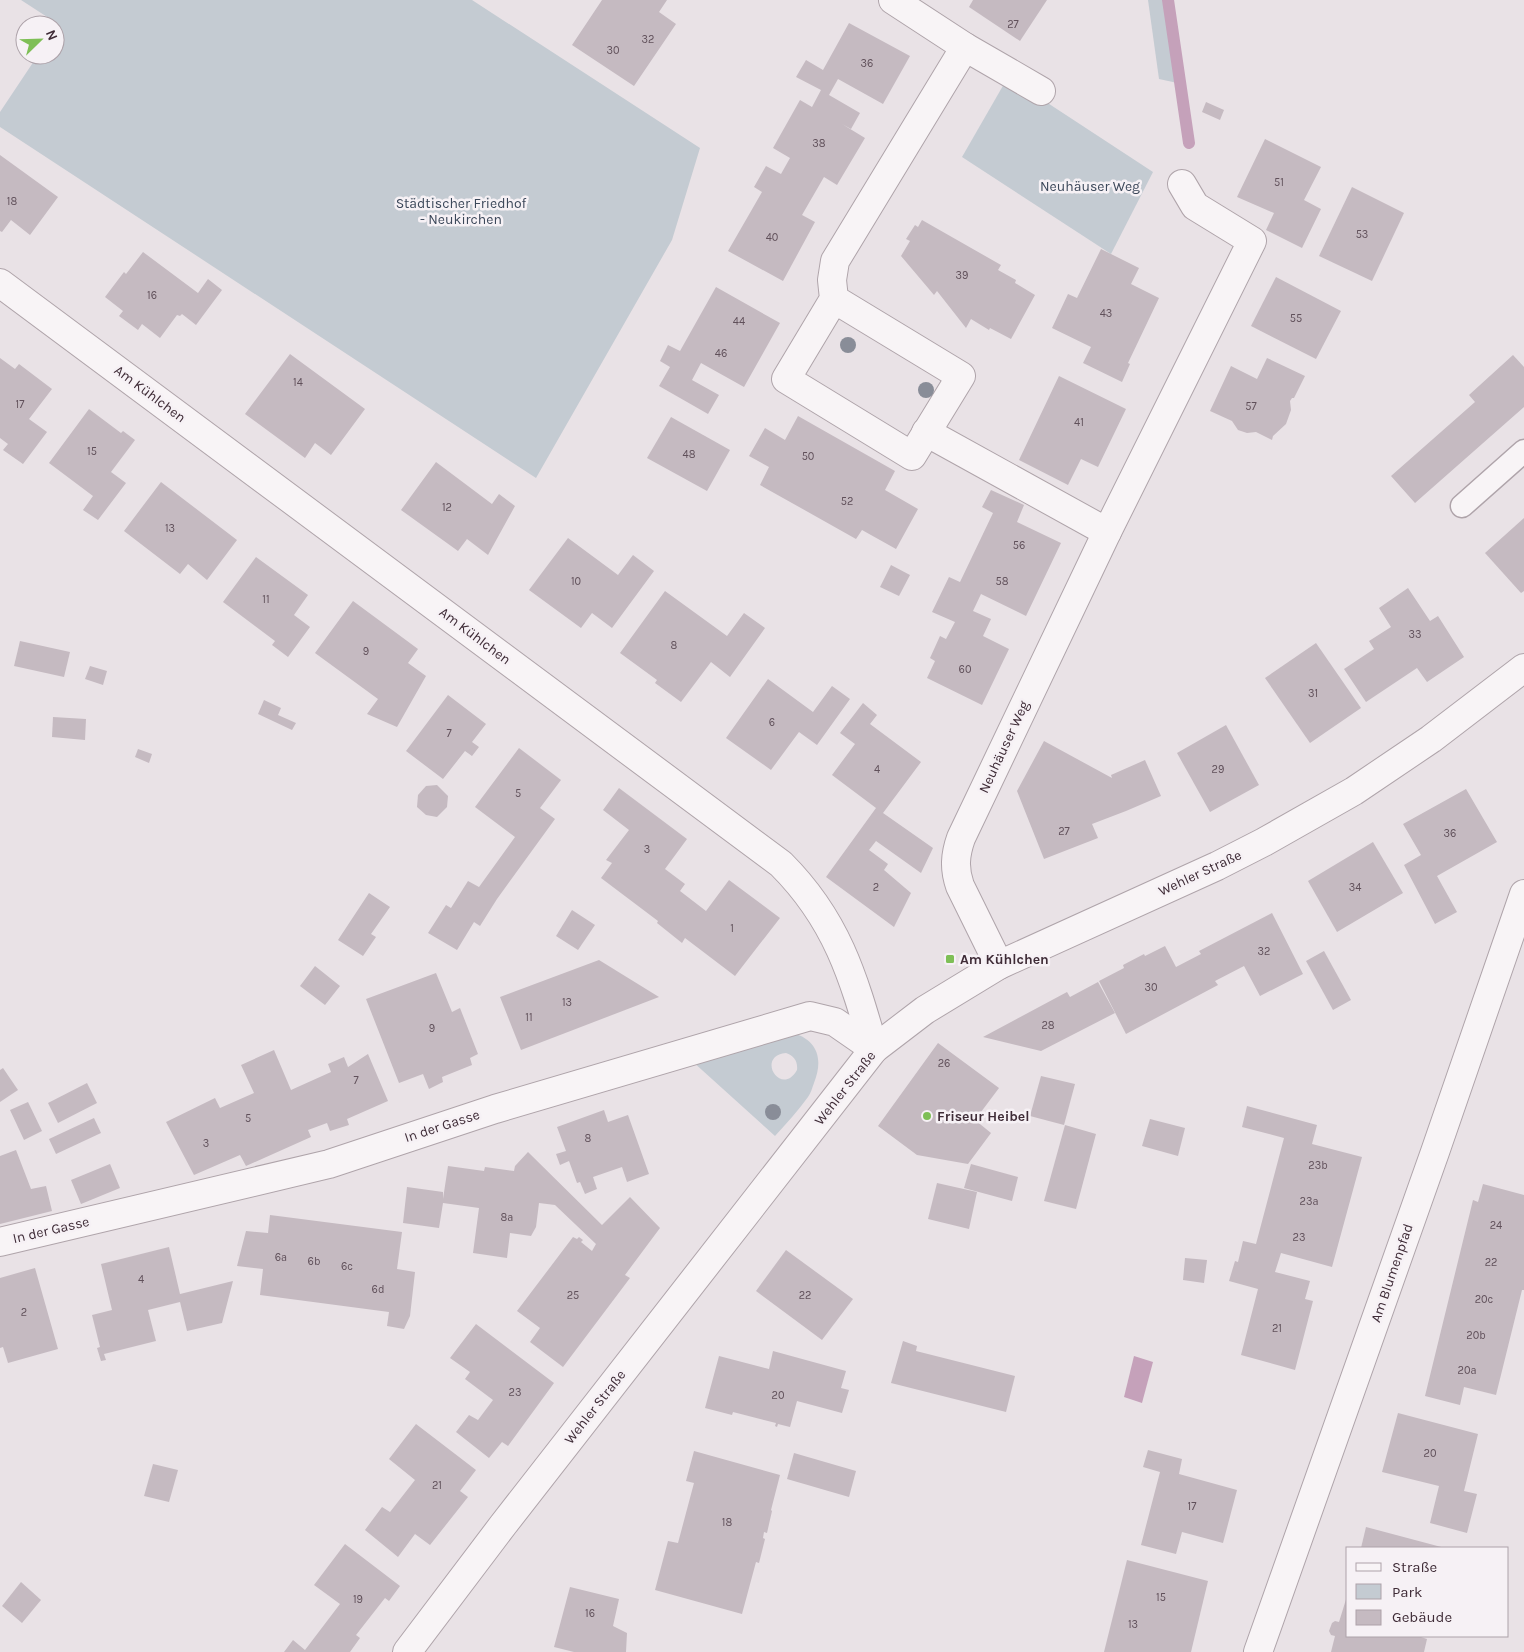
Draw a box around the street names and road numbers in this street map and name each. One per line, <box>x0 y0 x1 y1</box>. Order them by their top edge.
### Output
street label: Am Kühlchen <box>111 362 189 426</box>
street label: Am Kühlchen <box>436 604 514 668</box>
street label: Neuhäuser Weg <box>975 698 1033 796</box>
street label: Wehler Straße <box>1156 846 1244 900</box>
street label: Wehler Straße <box>811 1048 879 1128</box>
street label: In der Gasse <box>402 1106 482 1146</box>
street label: In der Gasse <box>11 1213 91 1247</box>
street label: Am Blumenpfad <box>1367 1221 1417 1325</box>
street label: Wehler Straße <box>561 1367 629 1447</box>

